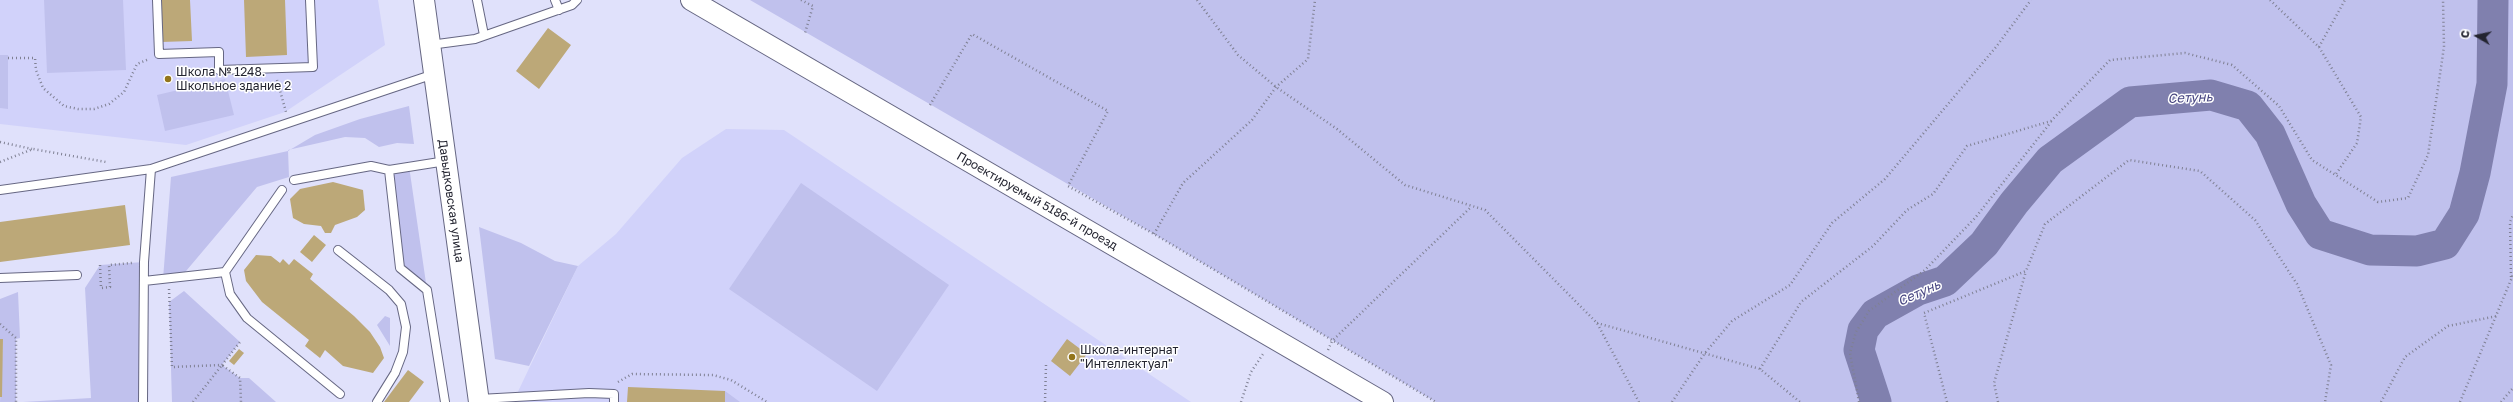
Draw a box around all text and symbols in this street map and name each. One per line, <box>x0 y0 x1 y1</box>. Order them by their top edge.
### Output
north arrow <box>2457 16 2497 56</box>
text: С <box>2458 29 2472 39</box>
place label: Школа № 1248. Школьное здание 2 <box>176 65 291 93</box>
marker: Школа № 1248. Школьное здание 2 <box>163 74 173 84</box>
water label: Сетунь <box>2167 89 2213 107</box>
street label: Давыдковская улица <box>435 139 467 263</box>
street label: Проектируемый 5186-й проезд <box>954 149 1120 253</box>
water label: Сетунь <box>1895 277 1943 309</box>
place label: Школа-интернат "Интеллектуал" <box>1080 343 1178 371</box>
marker: Школа-интернат "Интеллектуал" <box>1067 352 1077 362</box>

